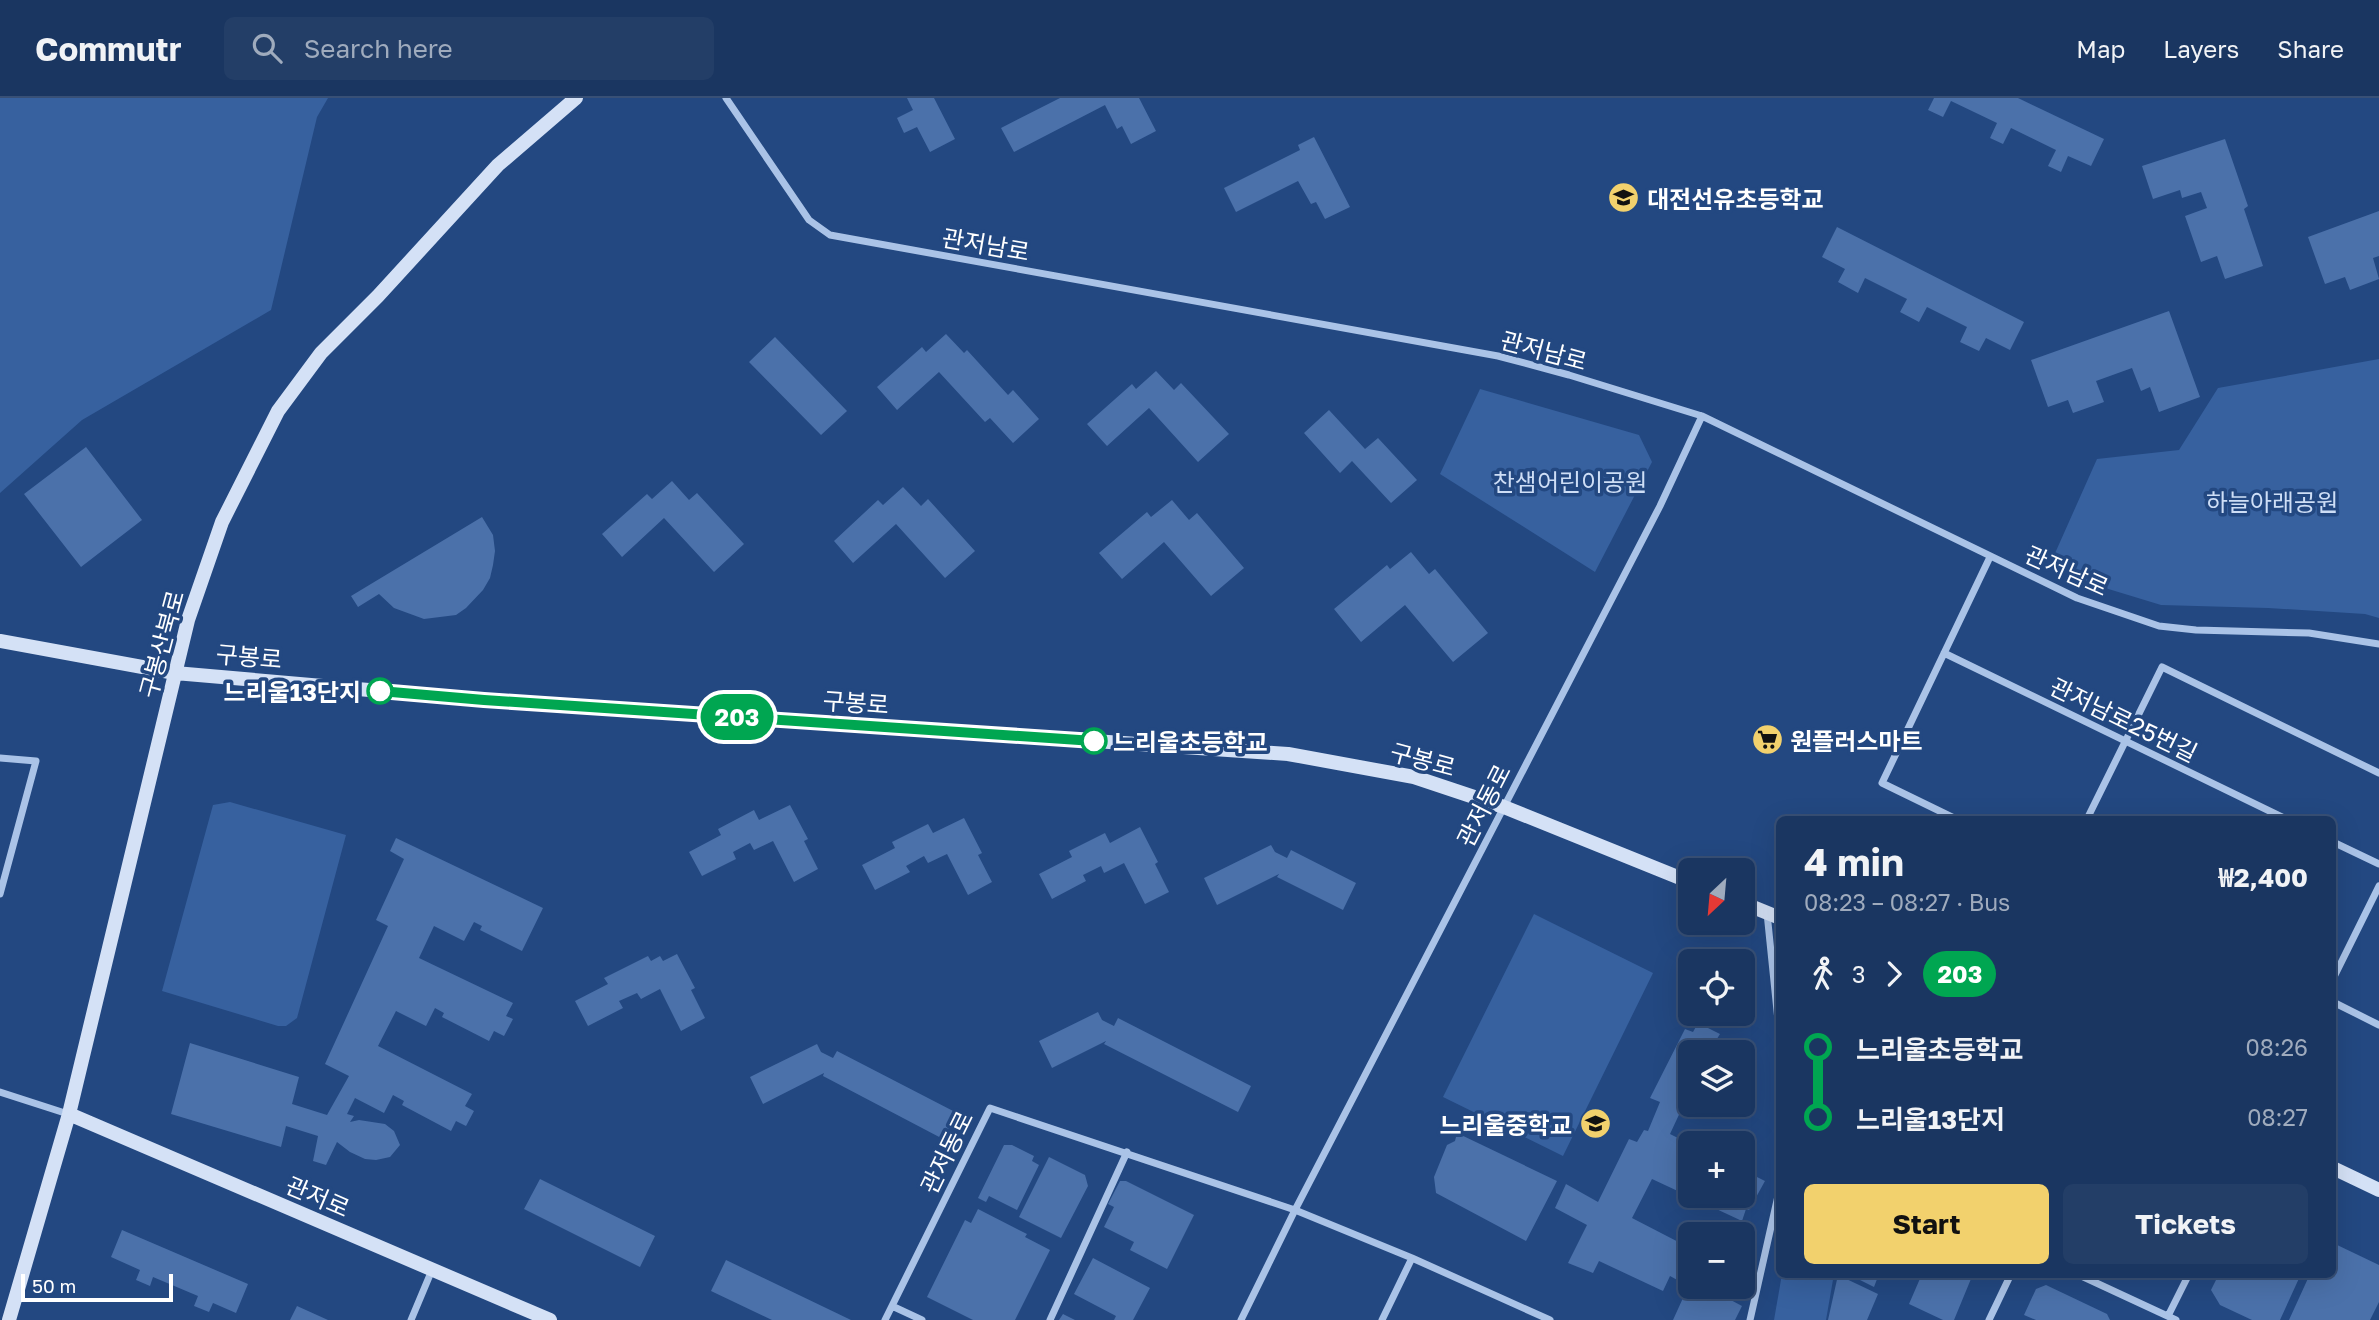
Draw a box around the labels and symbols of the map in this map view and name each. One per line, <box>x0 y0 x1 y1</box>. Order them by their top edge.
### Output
school or university icon: 대전선유초등학교 <box>1607 181 1641 215</box>
place label: 대전선유초등학교 <box>1647 184 1824 213</box>
street label: 관저남로 <box>940 222 1032 266</box>
street label: 관저남로 <box>1498 325 1590 375</box>
park label: 찬샘어린이공원 <box>1493 467 1647 496</box>
park label: 하늘아래공원 <box>2206 487 2338 516</box>
street label: 관저남로 <box>2021 539 2113 601</box>
street label: 구봉산북로 <box>133 587 189 701</box>
street label: 구봉로 <box>215 639 283 673</box>
street label: 관저남로25번길 <box>2046 671 2202 767</box>
place label: 느리울13단지 <box>224 677 361 706</box>
marker: 느리울13단지 <box>367 678 393 704</box>
street label: 구봉로 <box>822 685 890 719</box>
line badge: 203 <box>697 694 777 740</box>
supermarket icon: 원플러스마트 <box>1750 723 1784 757</box>
place label: 원플러스마트 <box>1790 726 1922 755</box>
place label: 느리울초등학교 <box>1113 727 1268 756</box>
marker: 느리울초등학교 <box>1081 728 1107 754</box>
street label: 구봉로 <box>1387 736 1459 782</box>
street label: 관저동로 <box>1450 759 1516 851</box>
north arrow <box>1678 858 1755 934</box>
street label: 관저동로 <box>914 1106 978 1198</box>
school or university icon: 느리울중학교 <box>1578 1107 1612 1141</box>
place label: 느리울중학교 <box>1440 1110 1572 1139</box>
street label: 관저로 <box>282 1170 354 1222</box>
scale bar <box>21 1271 173 1303</box>

